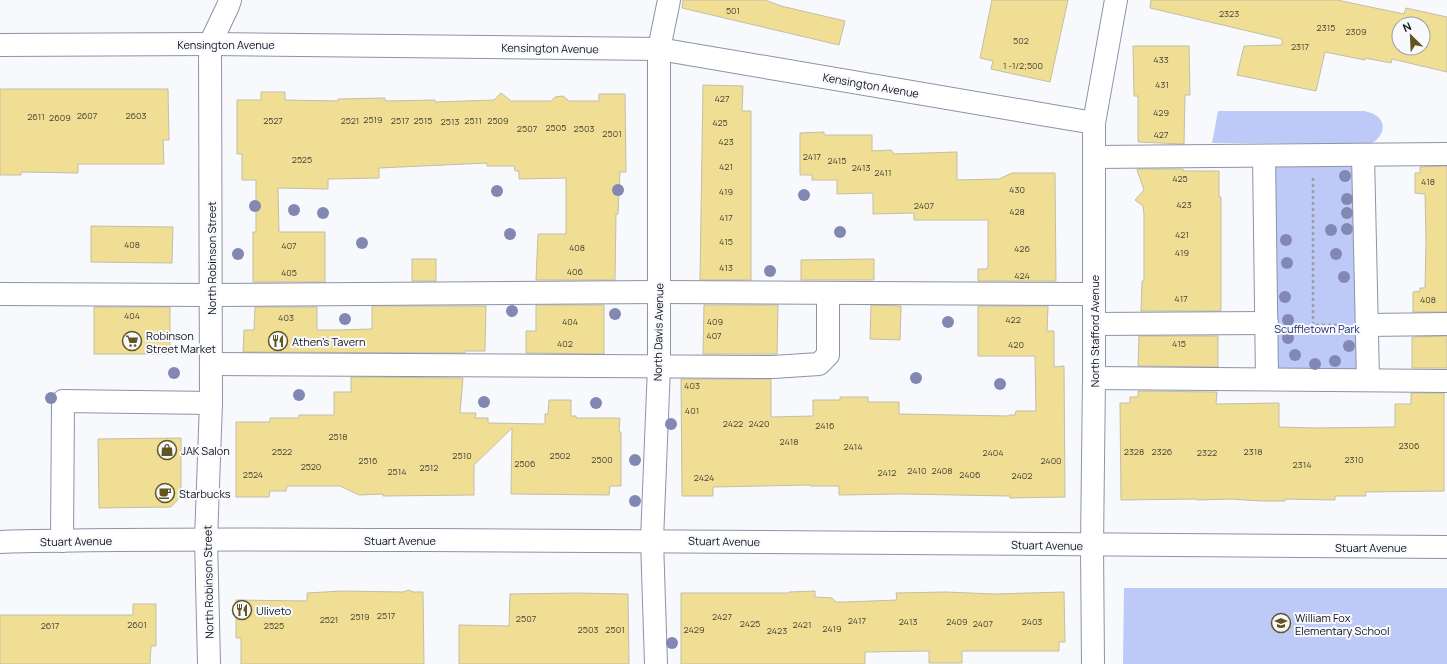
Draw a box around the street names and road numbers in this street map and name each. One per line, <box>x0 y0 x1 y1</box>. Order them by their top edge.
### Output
street label: Kensington Avenue <box>177 37 275 52</box>
street label: Kensington Avenue <box>501 40 599 56</box>
street label: Kensington Avenue <box>822 69 921 101</box>
street label: North Robinson Street <box>204 201 219 315</box>
street label: North Stafford Avenue <box>1087 274 1102 387</box>
street label: North Davis Avenue <box>650 282 666 381</box>
street label: North Robinson Street <box>200 525 216 639</box>
street label: Stuart Avenue <box>40 533 113 549</box>
street label: Stuart Avenue <box>364 533 437 548</box>
street label: Stuart Avenue <box>688 533 761 549</box>
street label: Stuart Avenue <box>1011 537 1084 553</box>
street label: Stuart Avenue <box>1335 540 1408 555</box>

